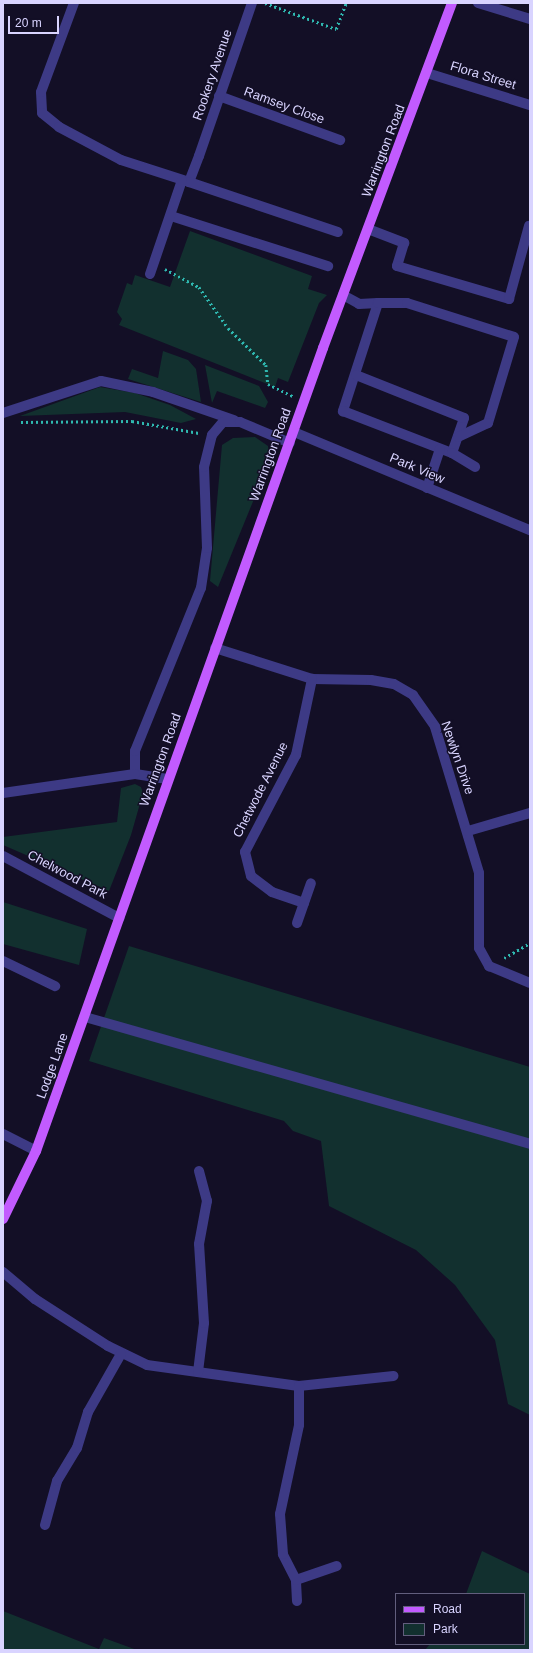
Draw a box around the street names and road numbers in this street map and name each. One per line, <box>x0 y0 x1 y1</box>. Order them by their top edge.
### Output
street label: Rookery Avenue <box>190 27 236 123</box>
street label: Flora Street <box>448 59 518 93</box>
street label: Ramsey Close <box>242 84 326 128</box>
street label: Warrington Road <box>359 103 409 199</box>
street label: Warrington Road <box>247 406 295 504</box>
street label: Park View <box>387 450 447 488</box>
street label: Warrington Road <box>137 711 185 809</box>
street label: Newlyn Drive <box>437 719 477 797</box>
street label: Chetwode Avenue <box>230 739 292 841</box>
street label: Chelwood Park <box>24 847 110 903</box>
street label: Lodge Lane <box>34 1031 72 1101</box>

